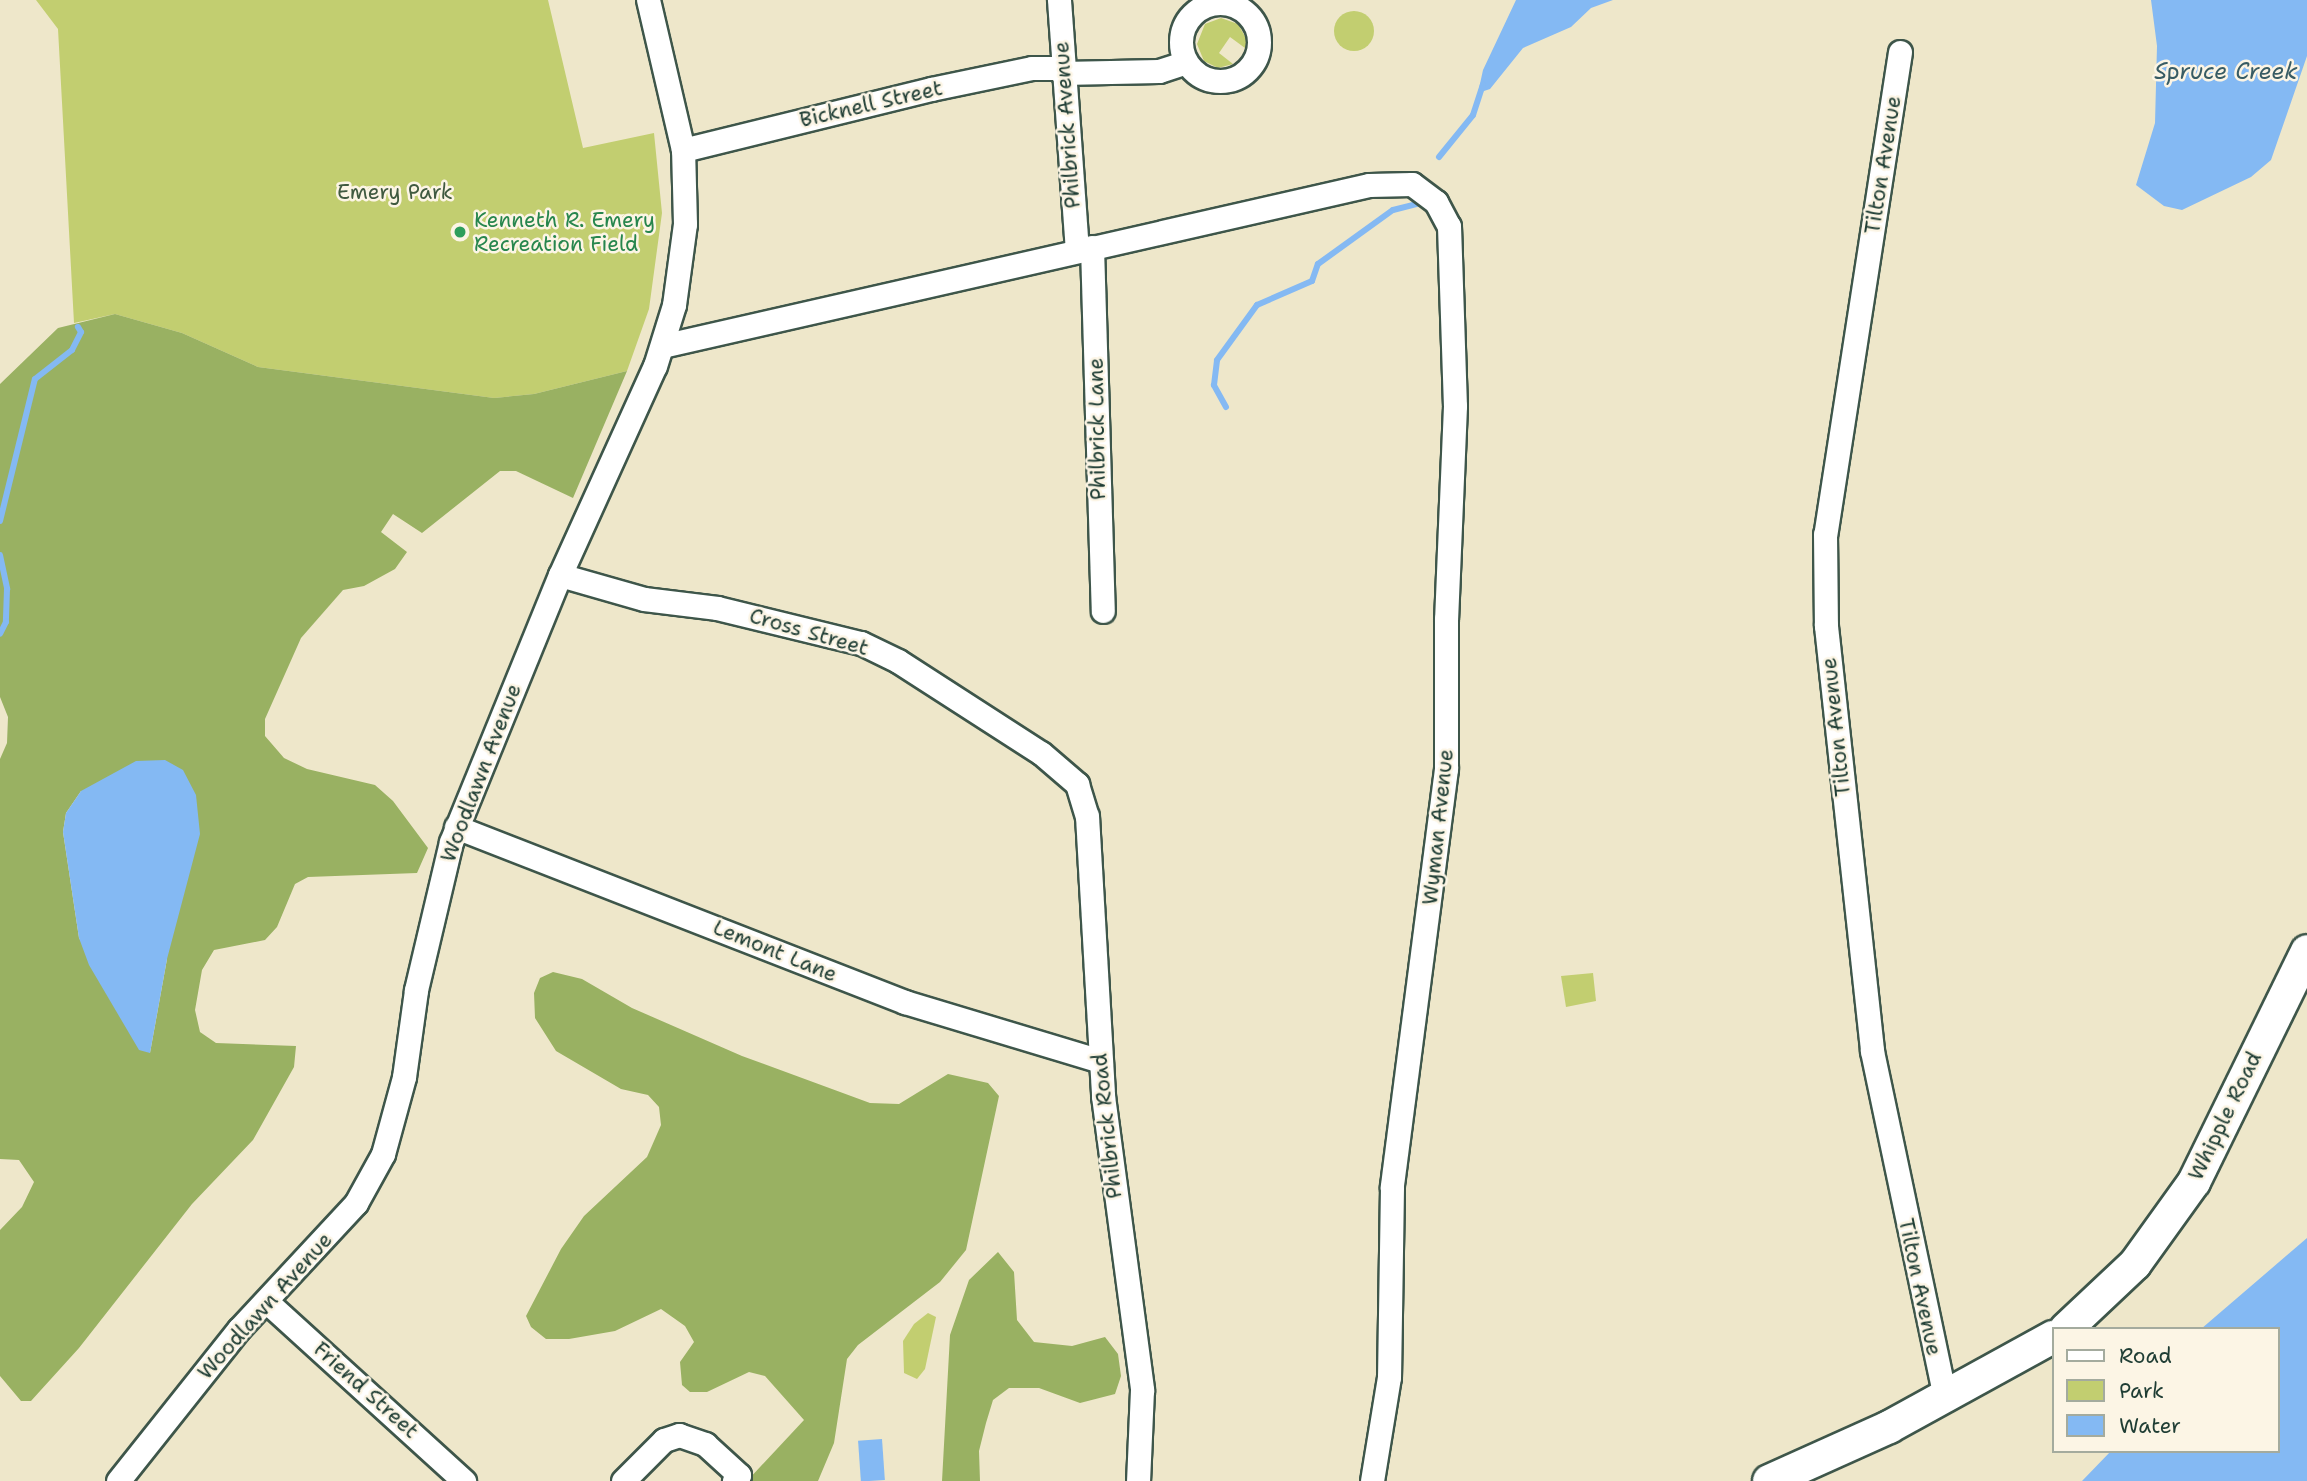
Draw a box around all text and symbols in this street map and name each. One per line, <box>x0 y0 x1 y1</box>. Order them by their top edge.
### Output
street label: Philbrick Avenue <box>1049 41 1085 209</box>
water label: Spruce Creek <box>2154 57 2298 85</box>
street label: Bicknell Street <box>797 75 945 133</box>
street label: Tilton Avenue <box>1860 94 1906 236</box>
park label: Emery Park <box>337 179 453 205</box>
place label: Kenneth R. Emery Recreation Field <box>474 207 655 257</box>
marker: Kenneth R. Emery Recreation Field <box>452 224 468 240</box>
street label: Philbrick Lane <box>1083 358 1111 500</box>
street label: Cross Street <box>747 603 871 661</box>
street label: Tilton Avenue <box>1816 656 1856 798</box>
street label: Woodlawn Avenue <box>435 680 527 866</box>
street label: Wyman Avenue <box>1417 748 1459 906</box>
street label: Lemont Lane <box>709 915 841 987</box>
street label: Whipple Road <box>2183 1048 2267 1184</box>
street label: Philbrick Road <box>1087 1052 1127 1200</box>
street label: Tilton Avenue <box>1893 1216 1947 1358</box>
street label: Woodlawn Avenue <box>192 1227 338 1385</box>
legend <box>2052 1327 2279 1453</box>
street label: Friend Street <box>308 1336 424 1444</box>
text: Road <box>2119 1342 2172 1370</box>
text: Park <box>2119 1377 2164 1405</box>
text: Water <box>2119 1412 2181 1440</box>

